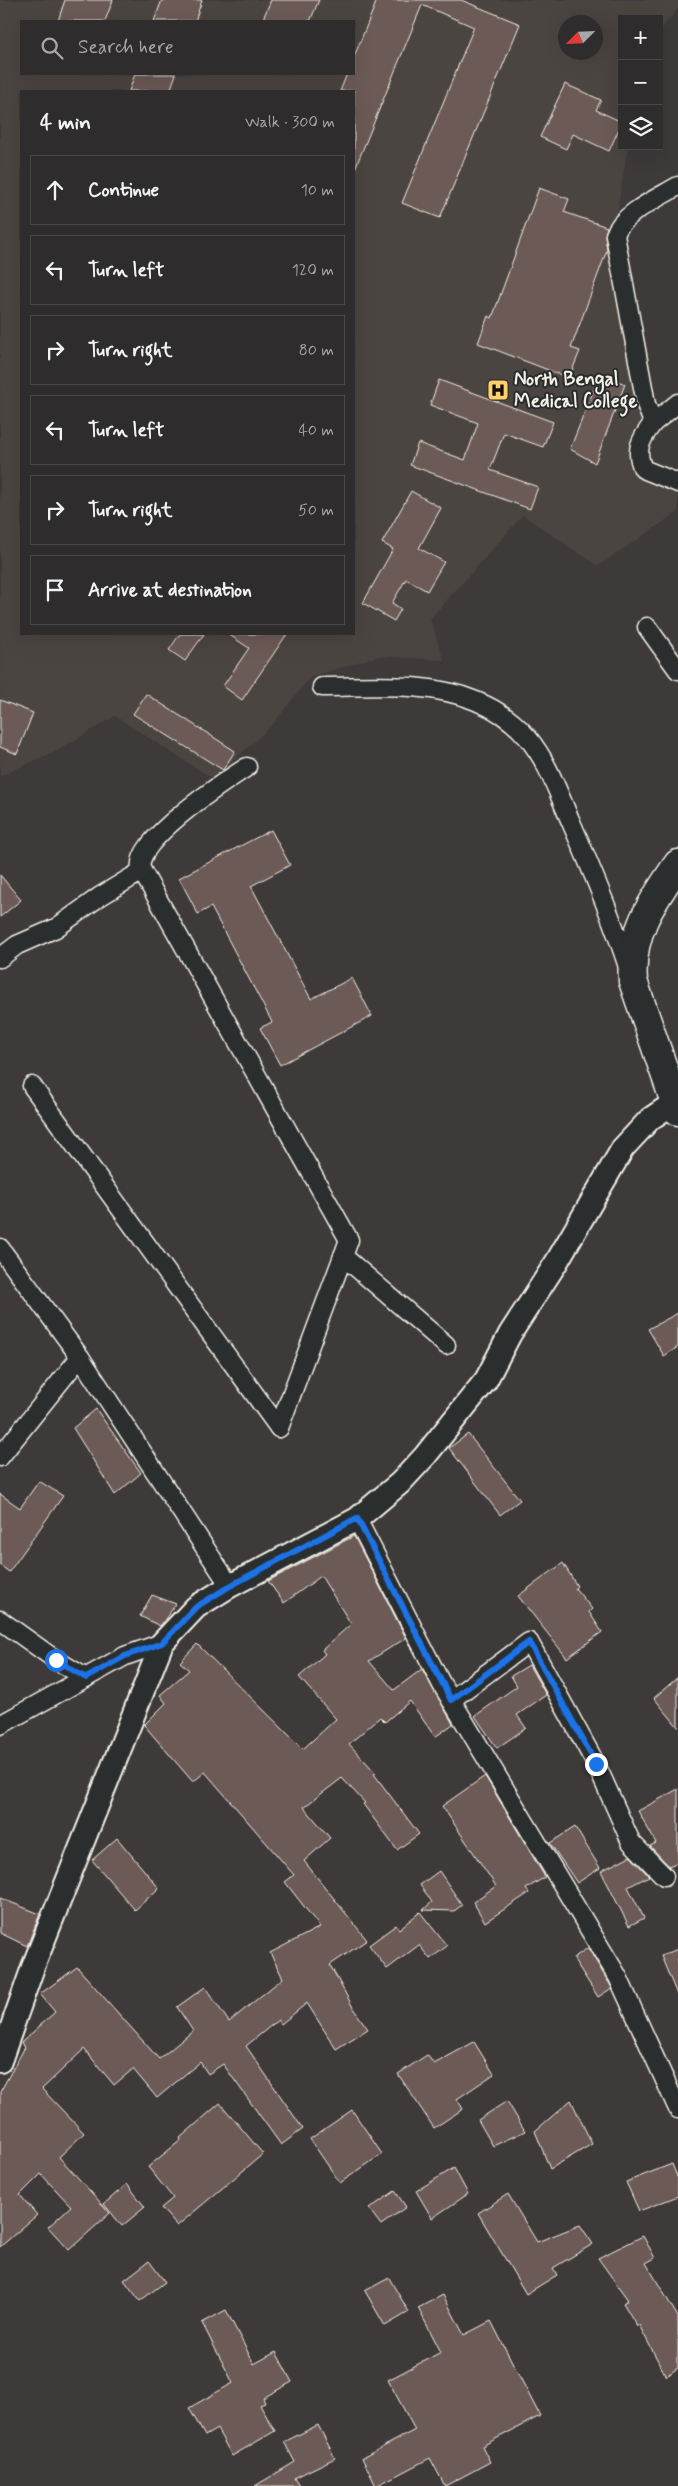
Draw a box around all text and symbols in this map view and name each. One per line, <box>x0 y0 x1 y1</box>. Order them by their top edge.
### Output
north arrow <box>558 15 603 60</box>
map controls <box>618 15 663 150</box>
button: + <box>618 15 663 60</box>
search box <box>20 20 355 75</box>
icon: search <box>38 34 66 62</box>
text: Search here <box>78 35 174 60</box>
button: − <box>618 60 663 105</box>
button: layers <box>618 105 663 150</box>
text: 4 min <box>40 109 91 137</box>
text: Walk · 300 m <box>245 112 335 133</box>
icon: ahead <box>41 176 69 204</box>
text: Continue <box>88 178 159 203</box>
text: 10 m <box>301 180 334 201</box>
icon: left <box>41 256 69 284</box>
text: Turn left <box>88 258 164 283</box>
text: 120 m <box>292 260 334 281</box>
icon: right <box>41 336 69 364</box>
text: Turn right <box>88 338 172 363</box>
text: 80 m <box>299 340 334 361</box>
place label: North Bengal Medical College <box>514 367 637 417</box>
hospital icon: North Bengal Medical College <box>486 378 510 402</box>
icon: left <box>41 416 69 444</box>
text: Turn left <box>88 418 164 443</box>
text: 40 m <box>298 420 334 441</box>
icon: right <box>41 496 69 524</box>
text: Turn right <box>88 498 172 523</box>
text: 50 m <box>298 500 334 521</box>
icon: arrive <box>41 576 69 604</box>
text: Arrive at destination <box>88 578 252 603</box>
route start <box>45 1649 68 1672</box>
route end <box>585 1753 608 1776</box>

